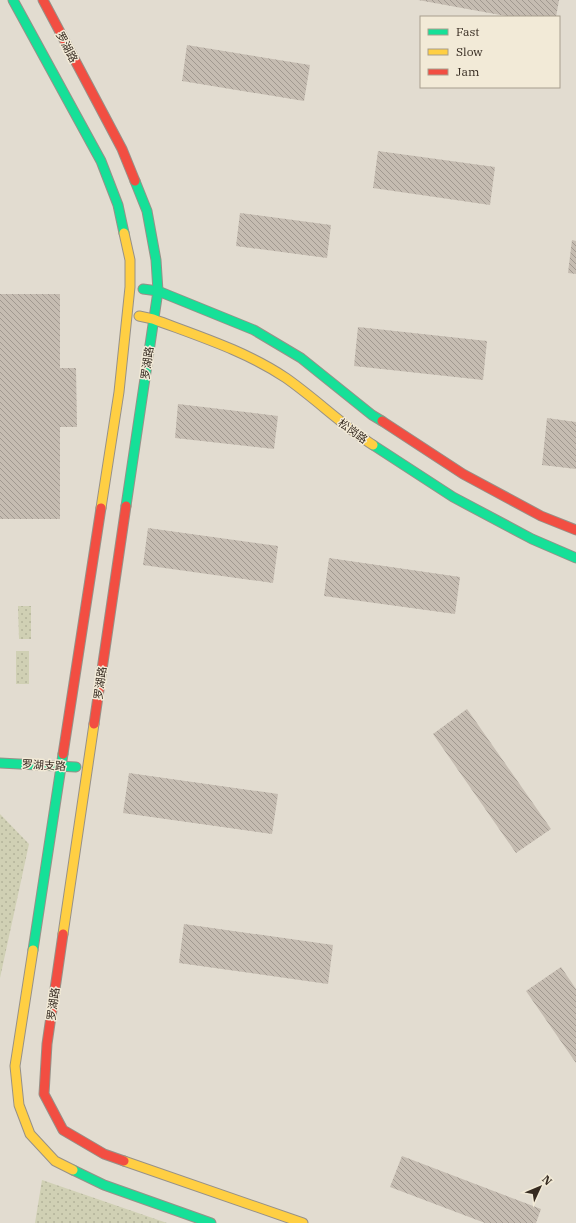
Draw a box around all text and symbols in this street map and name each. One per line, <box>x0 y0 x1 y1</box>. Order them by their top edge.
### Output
legend <box>420 16 560 88</box>
text: Fast <box>456 24 480 39</box>
street label: 罗湖路 <box>53 29 81 65</box>
text: Slow <box>456 44 483 59</box>
text: Jam <box>456 64 480 79</box>
street label: 罗湖路 <box>138 346 156 380</box>
street label: 松岗路 <box>336 416 370 446</box>
street label: 罗湖路 <box>91 666 109 700</box>
street label: 罗湖支路 <box>22 757 66 773</box>
street label: 罗湖路 <box>44 987 62 1021</box>
north arrow <box>520 1167 560 1207</box>
text: N <box>539 1172 555 1188</box>

